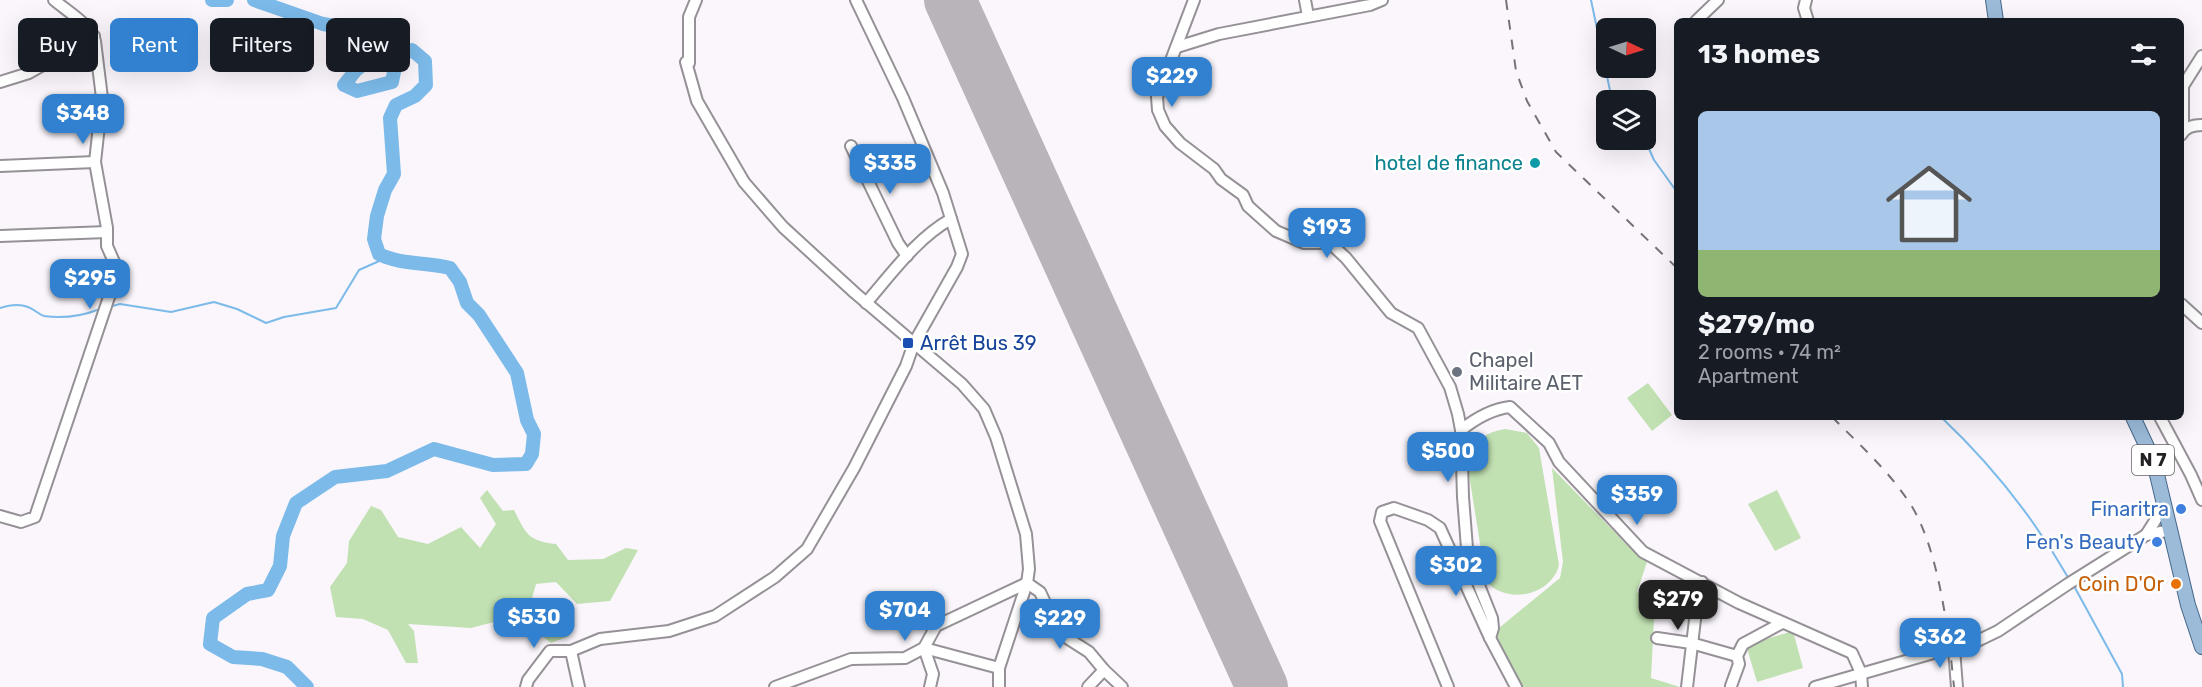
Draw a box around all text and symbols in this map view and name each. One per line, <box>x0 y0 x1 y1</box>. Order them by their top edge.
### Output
chip: Buy <box>18 18 98 72</box>
chip: Rent <box>110 18 198 72</box>
chip: Filters <box>210 18 314 72</box>
chip: New <box>326 18 410 72</box>
north arrow <box>1596 18 1656 78</box>
map controls <box>1596 18 1656 150</box>
icon: filters <box>2127 38 2160 71</box>
text: 13 homes <box>1698 39 1820 70</box>
pin: $229 <box>1136 57 1208 108</box>
text: $229 <box>1146 64 1198 88</box>
button: layers <box>1596 90 1656 150</box>
pin: $348 <box>47 94 119 145</box>
text: $348 <box>56 101 110 125</box>
pin: $335 <box>854 144 926 195</box>
icon: home <box>1875 150 1983 258</box>
text: $335 <box>864 151 916 175</box>
place label: hotel de finance <box>1375 151 1523 175</box>
marker: hotel de finance <box>1528 156 1542 170</box>
pin: $193 <box>1291 208 1363 259</box>
text: $193 <box>1302 215 1352 239</box>
pin: $295 <box>54 259 126 310</box>
text: $295 <box>64 266 116 290</box>
text: $279/mo <box>1698 309 1815 340</box>
place label: Arrêt Bus 39 <box>920 331 1037 355</box>
marker: Arrêt Bus 39 <box>901 336 915 350</box>
text: 2 rooms · 74 m² <box>1698 340 1841 364</box>
place label: Chapel Militaire AET <box>1469 348 1584 395</box>
text: Apartment <box>1698 364 1799 388</box>
marker: Chapel Militaire AET <box>1450 365 1464 379</box>
pin: $500 <box>1412 432 1484 483</box>
text: $500 <box>1421 439 1475 463</box>
road number: N 7 <box>2132 445 2174 475</box>
pin: $359 <box>1601 475 1673 526</box>
text: $359 <box>1611 482 1663 506</box>
place label: Finaritra <box>2091 497 2169 521</box>
marker: Finaritra <box>2174 502 2188 516</box>
place label: Fen's Beauty <box>2025 530 2145 554</box>
marker: Fen's Beauty <box>2150 535 2164 549</box>
pin: $302 <box>1420 546 1492 597</box>
text: $302 <box>1429 553 1483 577</box>
place label: Coin D'Or <box>2078 572 2164 596</box>
marker: Coin D'Or <box>2169 577 2183 591</box>
pin: $279 <box>1642 580 1714 631</box>
text: $279 <box>1653 587 1703 611</box>
pin: $704 <box>869 591 941 642</box>
pin: $530 <box>498 598 570 649</box>
text: $704 <box>879 598 931 622</box>
pin: $229 <box>1024 599 1096 650</box>
text: $530 <box>507 605 561 629</box>
text: $229 <box>1034 606 1086 630</box>
pin: $362 <box>1904 618 1976 669</box>
text: $362 <box>1914 625 1966 649</box>

